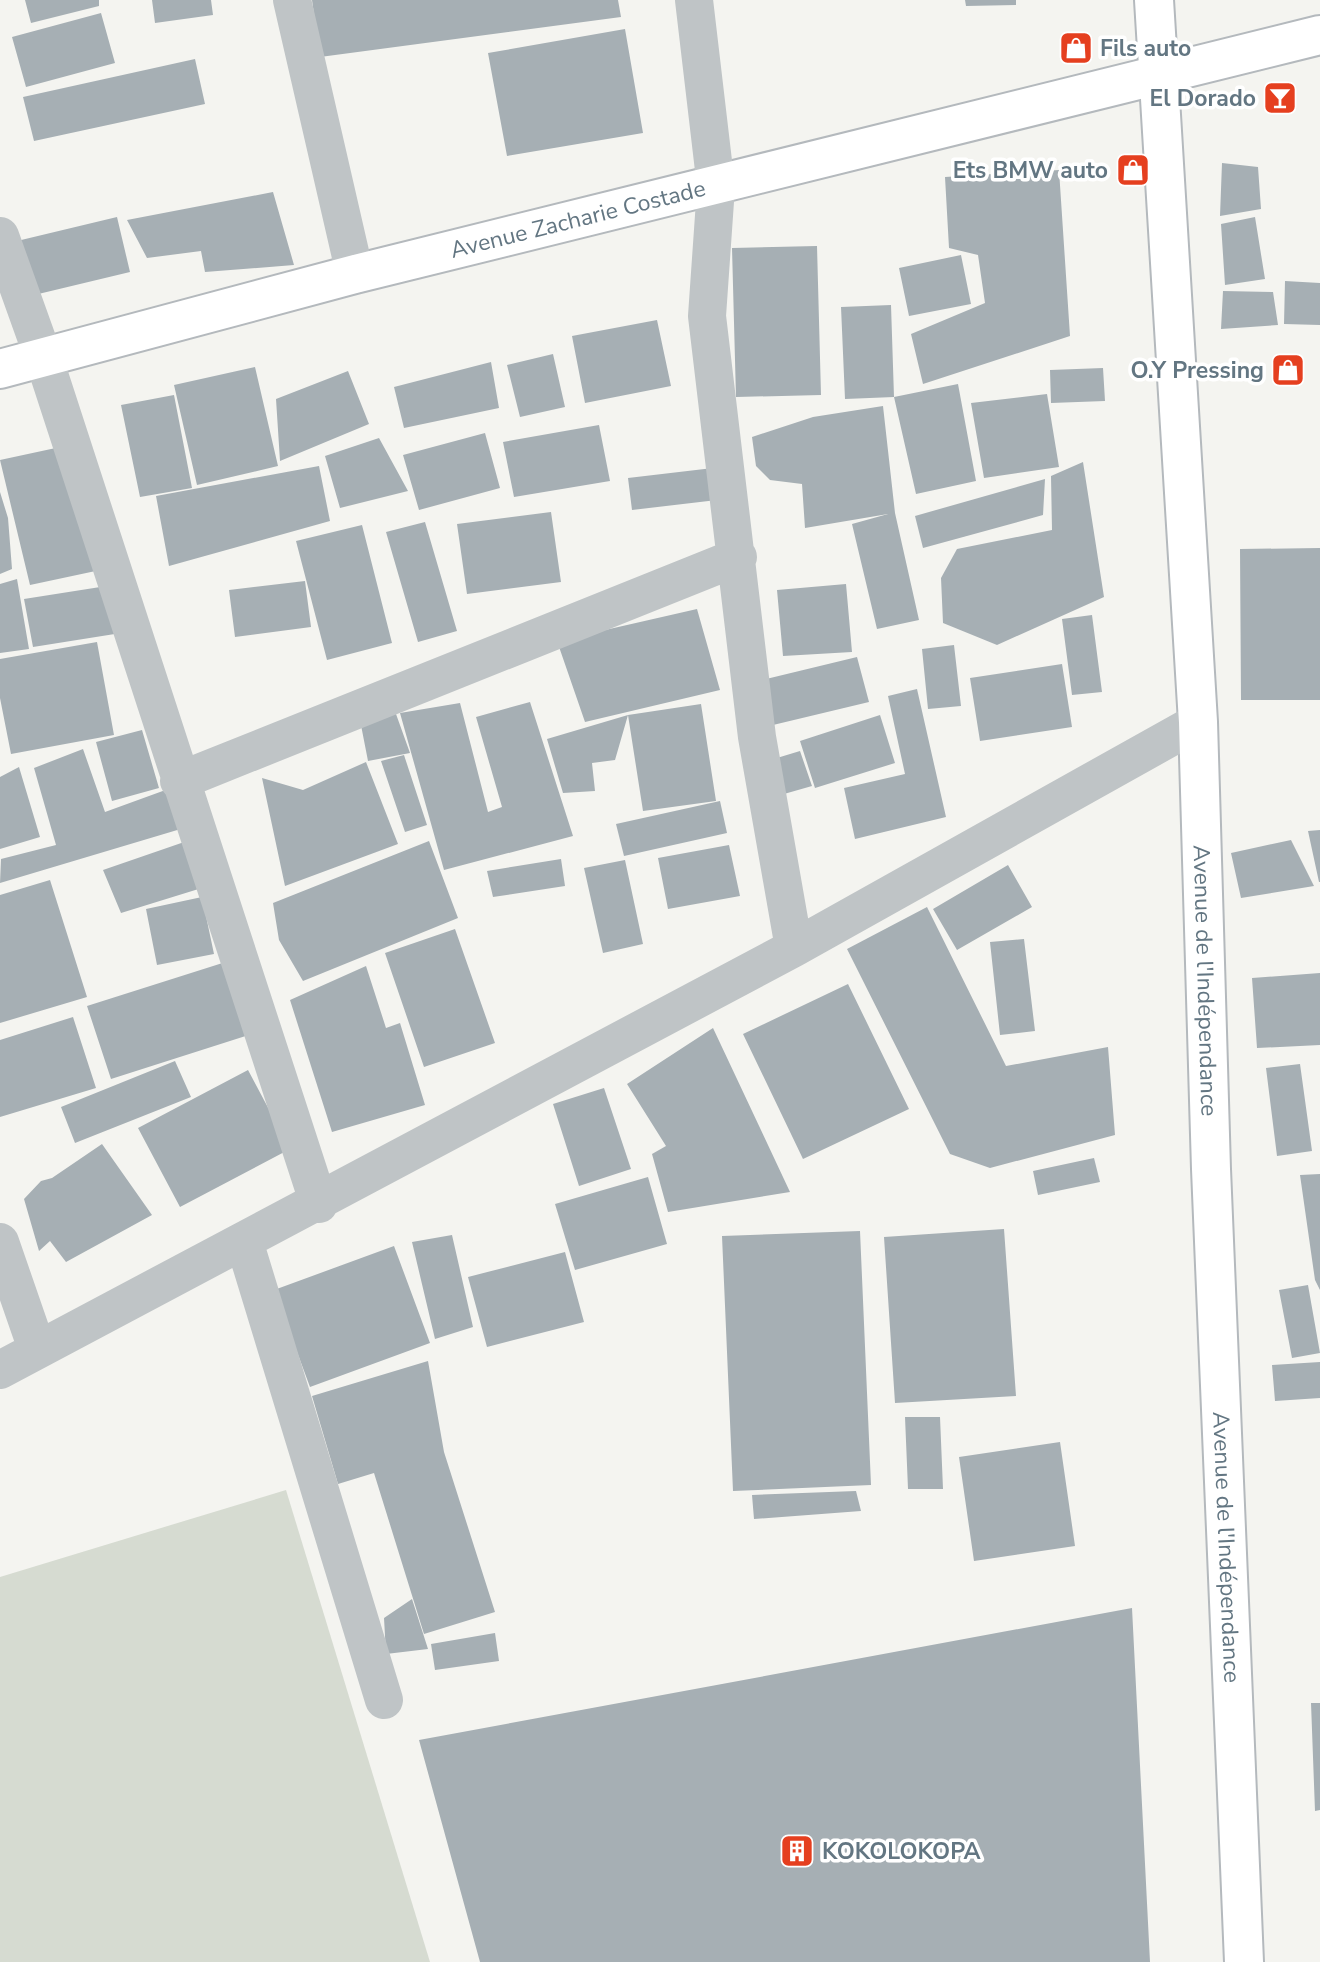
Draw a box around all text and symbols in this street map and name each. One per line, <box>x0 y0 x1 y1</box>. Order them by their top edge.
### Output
shop icon: Fils auto <box>1057 29 1095 67</box>
place label: Fils auto <box>1100 33 1191 64</box>
bar icon: El Dorado <box>1261 79 1299 117</box>
place label: El Dorado <box>1149 83 1256 114</box>
shop icon: Ets BMW auto <box>1114 151 1152 189</box>
place label: Ets BMW auto <box>953 155 1108 186</box>
street label: Avenue Zacharie Costade <box>447 172 709 265</box>
shop icon: O.Y Pressing <box>1269 351 1307 389</box>
place label: O.Y Pressing <box>1131 355 1264 386</box>
street label: Avenue de l'Indépendance <box>1186 844 1225 1117</box>
street label: Avenue de l'Indépendance <box>1206 1411 1248 1684</box>
building icon: KOKOLOKOPA <box>778 1832 816 1870</box>
place label: KOKOLOKOPA <box>822 1836 981 1867</box>

